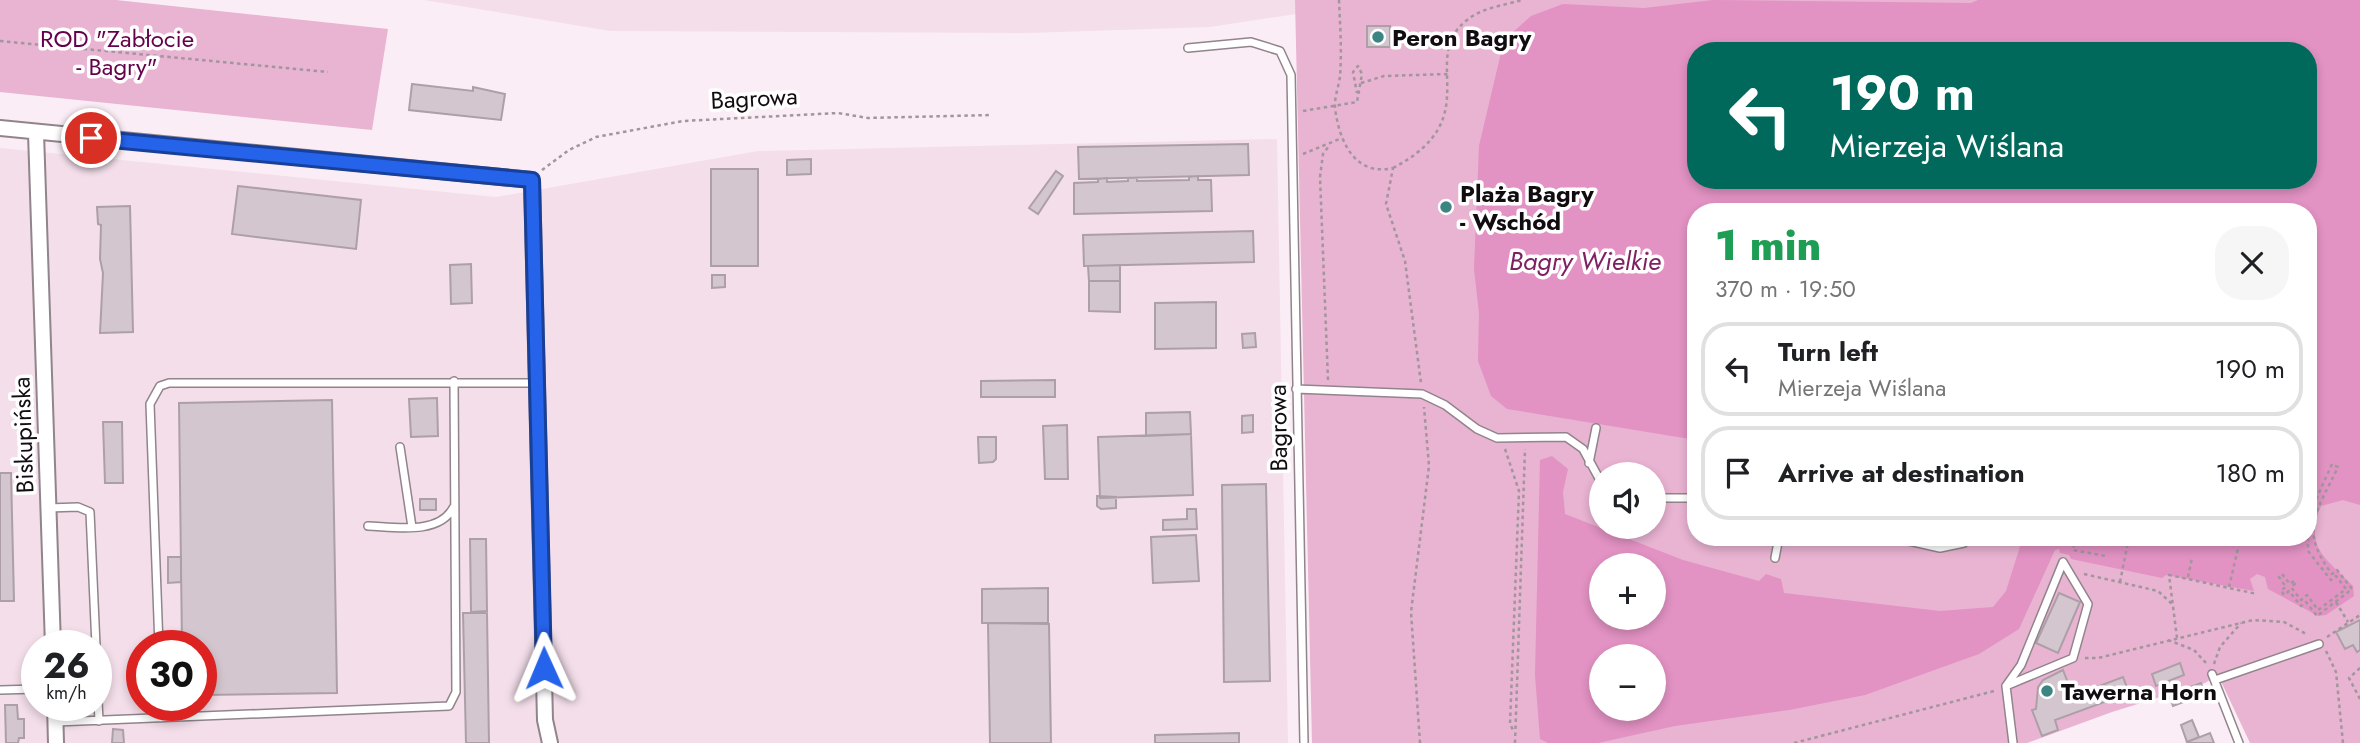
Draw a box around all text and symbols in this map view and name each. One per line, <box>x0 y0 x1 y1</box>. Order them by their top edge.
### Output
place label: Peron Bagry <box>1392 20 1532 55</box>
park label: ROD "Zabłocie - Bagry" <box>40 21 194 84</box>
marker: Peron Bagry <box>1370 29 1386 45</box>
text: 190 m <box>1830 58 1975 128</box>
icon: left <box>1715 70 1806 161</box>
street label: Bagrowa <box>710 78 798 118</box>
pin <box>61 108 121 168</box>
icon: arrive <box>72 119 110 157</box>
text: Mierzeja Wiślana <box>1830 123 2064 169</box>
place label: Plaża Bagry - Wschód <box>1460 176 1594 239</box>
marker: Plaża Bagry - Wschód <box>1438 199 1454 215</box>
text: 1 min <box>1715 215 1821 276</box>
button: close <box>2215 226 2289 300</box>
water label: Bagry Wielkie <box>1509 242 1661 280</box>
text: 370 m · 19:50 <box>1715 272 1856 306</box>
text: Turn left <box>1778 333 1878 371</box>
icon: left <box>1719 350 1757 388</box>
text: 190 m <box>2215 350 2285 388</box>
text: Mierzeja Wiślana <box>1778 371 1946 405</box>
street label: Biskupińska <box>3 376 43 494</box>
street label: Bagrowa <box>1260 384 1296 472</box>
icon: arrive <box>1719 454 1757 492</box>
text: Arrive at destination <box>1778 454 2025 492</box>
text: 180 m <box>2215 454 2285 492</box>
map controls <box>1589 462 1666 721</box>
button: sound <box>1589 462 1666 539</box>
button: + <box>1589 553 1666 630</box>
speed limit sign: 30 <box>126 630 217 721</box>
position arrow <box>507 631 581 705</box>
text: 26 <box>43 641 90 691</box>
button: − <box>1589 644 1666 721</box>
place label: Tawerna Horn <box>2061 674 2217 709</box>
text: km/h <box>46 680 87 706</box>
marker: Tawerna Horn <box>2039 683 2055 699</box>

